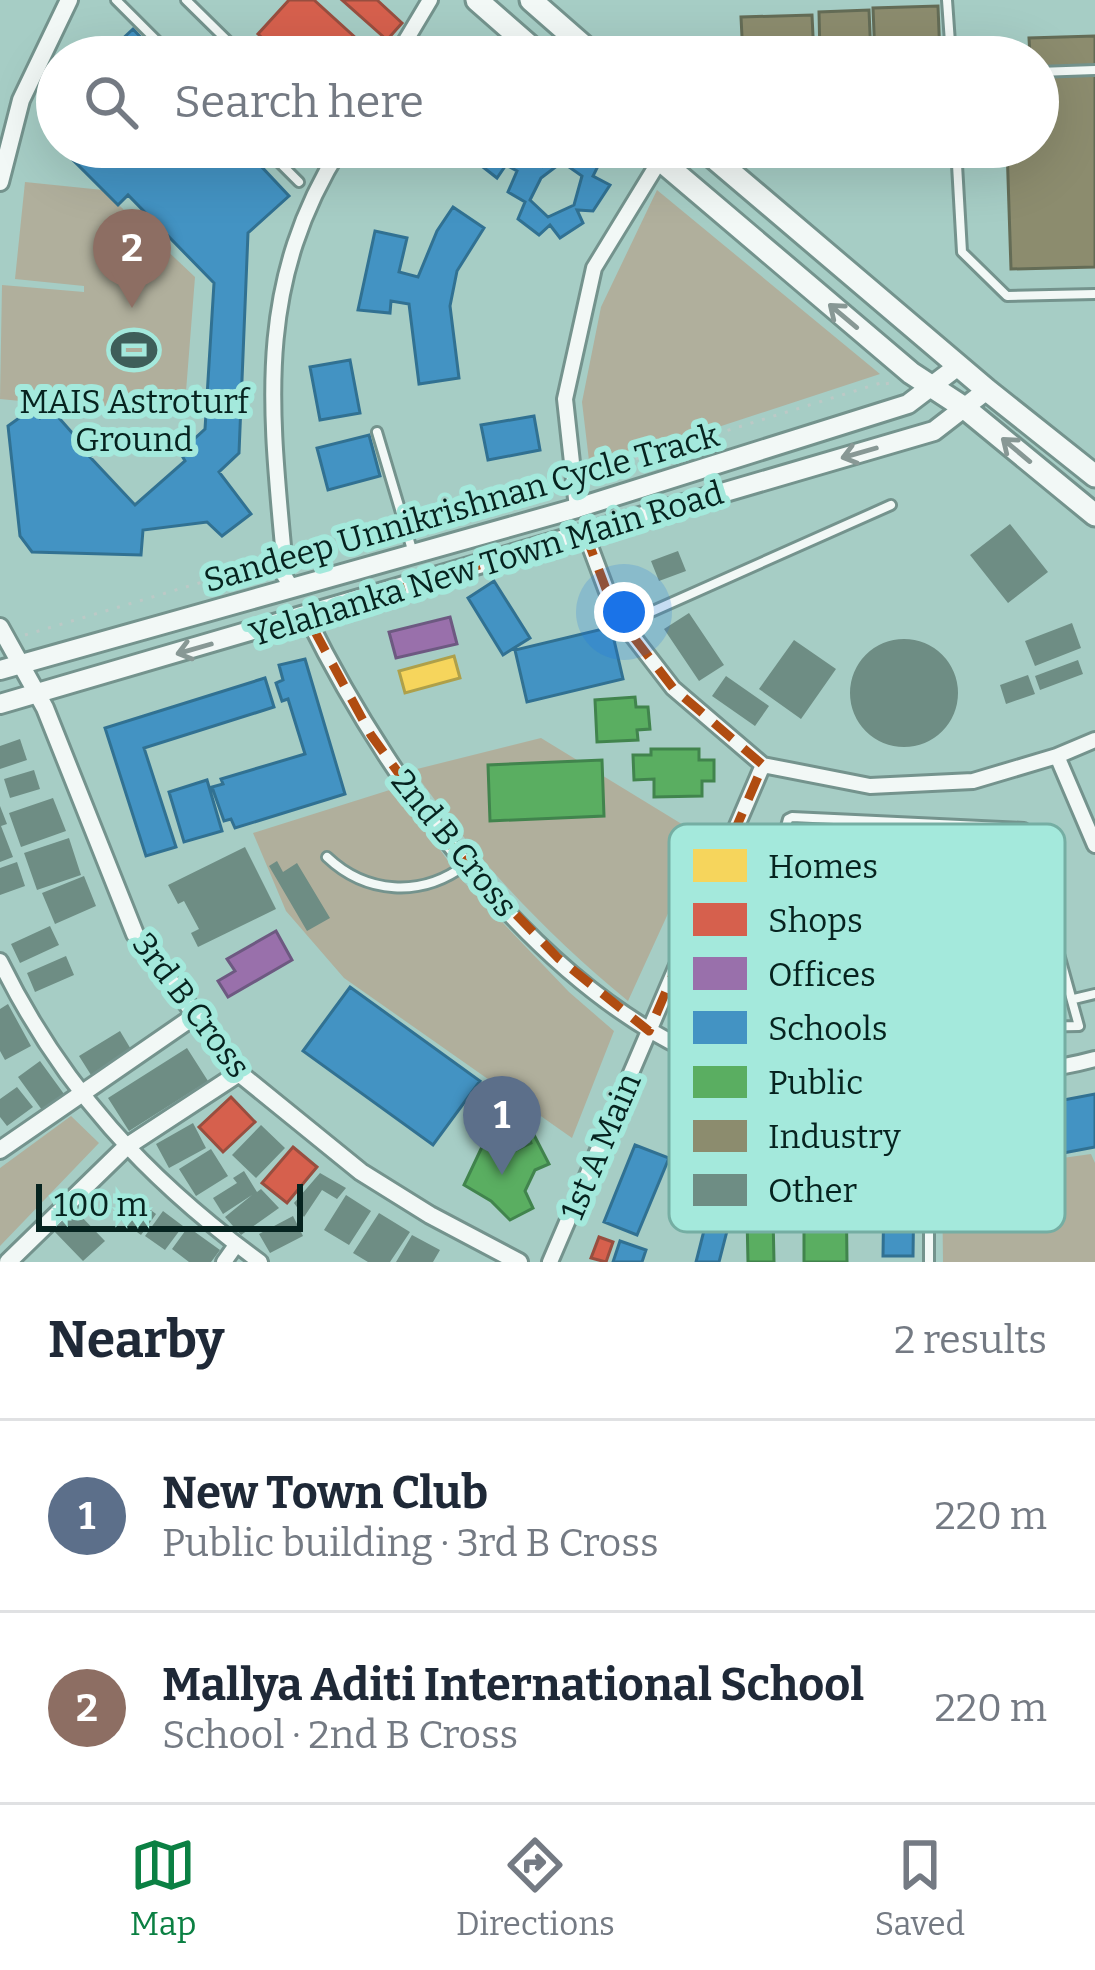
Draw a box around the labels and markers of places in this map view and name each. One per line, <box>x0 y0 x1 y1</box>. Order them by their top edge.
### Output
pin: 2 <box>93 209 171 308</box>
sports icon: MAIS Astroturf Ground <box>109 325 159 375</box>
place label: MAIS Astroturf Ground <box>19 382 251 460</box>
pin: 1 <box>463 1076 541 1175</box>

